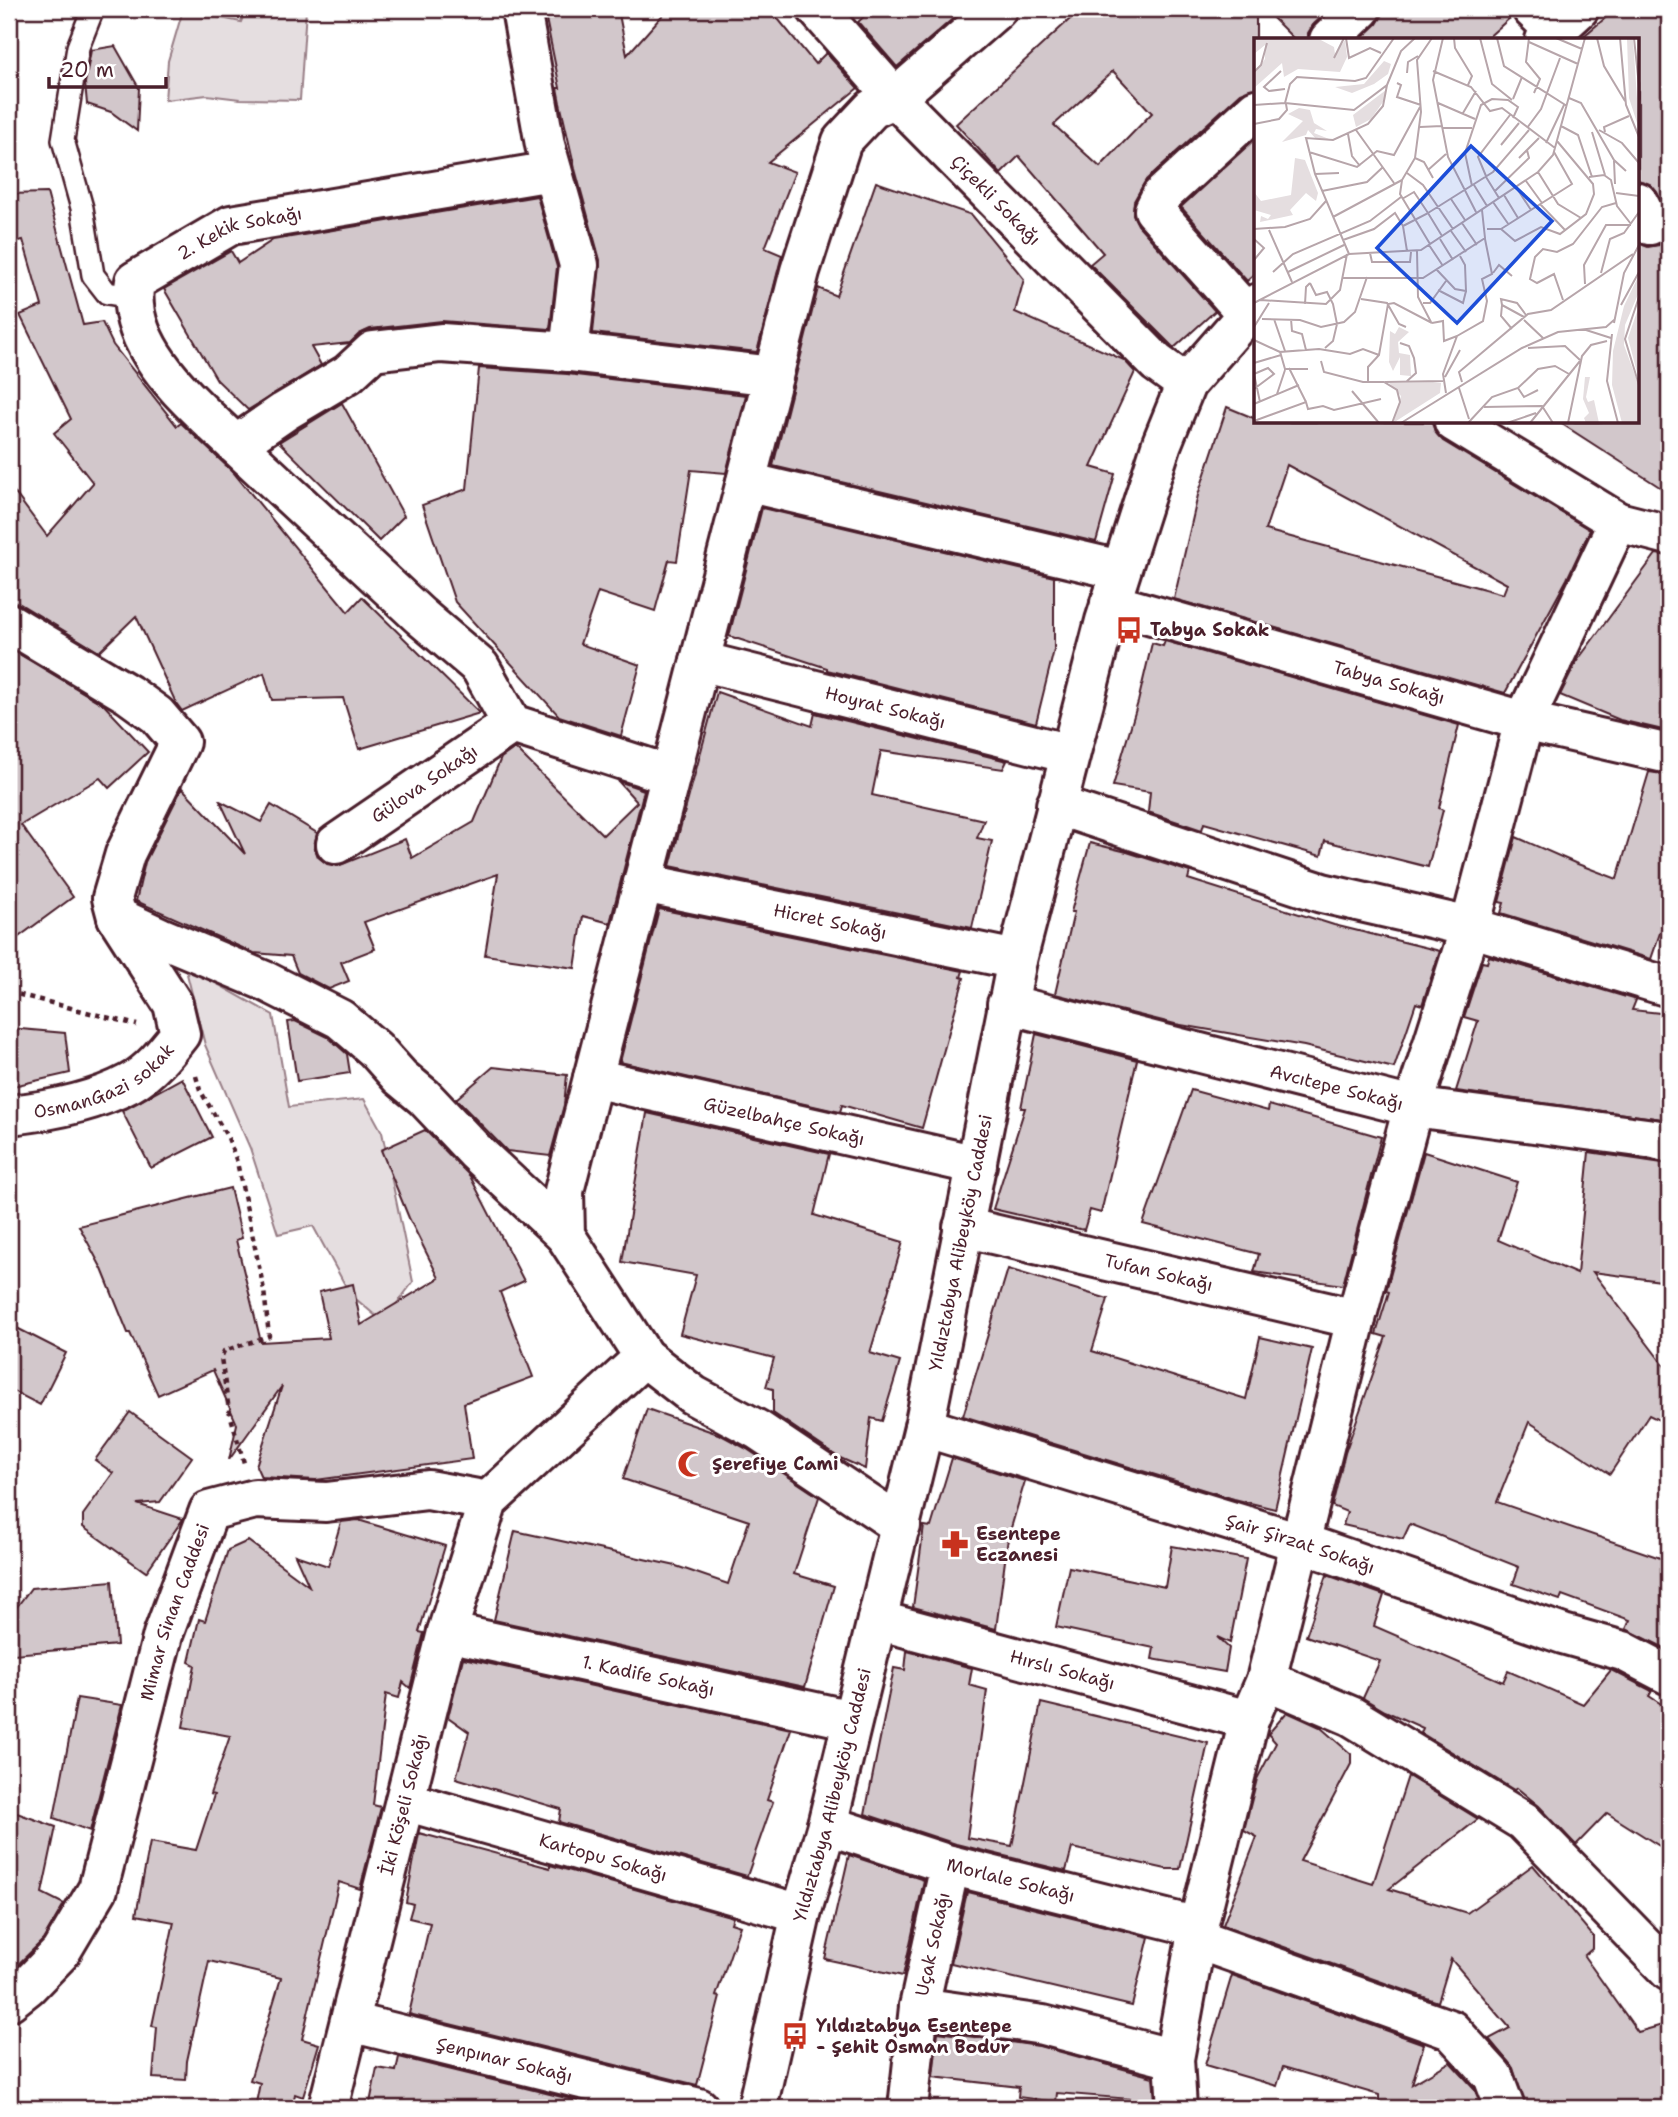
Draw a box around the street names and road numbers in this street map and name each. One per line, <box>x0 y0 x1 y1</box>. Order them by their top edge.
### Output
street label: Çiçekli Sokağı <box>946 150 1046 251</box>
street label: 2. Kekik Sokağı <box>173 201 304 266</box>
street label: Tabya Sokağı <box>1330 655 1448 710</box>
street label: Hoyrat Sokağı <box>822 681 948 734</box>
street label: Gülova Sokağı <box>366 739 482 829</box>
street label: Hicret Sokağı <box>771 898 889 945</box>
street label: OsmanGazi sokak <box>32 1038 180 1124</box>
street label: Avcıtepe Sokağı <box>1267 1059 1406 1116</box>
street label: Güzelbahçe Sokağı <box>701 1091 867 1151</box>
street label: Yıldıztabya Alibeyköy Caddesi <box>923 1112 998 1374</box>
street label: Tufan Sokağı <box>1102 1248 1215 1297</box>
street label: Şair Şirzat Sokağı <box>1223 1508 1378 1580</box>
street label: Mimar Sinan Caddesi <box>135 1520 215 1703</box>
street label: Hırslı Sokağı <box>1007 1644 1118 1695</box>
street label: 1. Kadife Sokağı <box>580 1650 717 1702</box>
street label: Yıldıztabya Alibeyköy Caddesi <box>788 1666 877 1924</box>
street label: İki Köşeli Sokağı <box>375 1731 433 1878</box>
street label: Kartopu Sokağı <box>536 1828 670 1887</box>
street label: Morlale Sokağı <box>944 1853 1077 1908</box>
street label: Uçak Sokağı <box>910 1890 956 1998</box>
street label: Şenpınar Sokağı <box>434 2032 575 2088</box>

